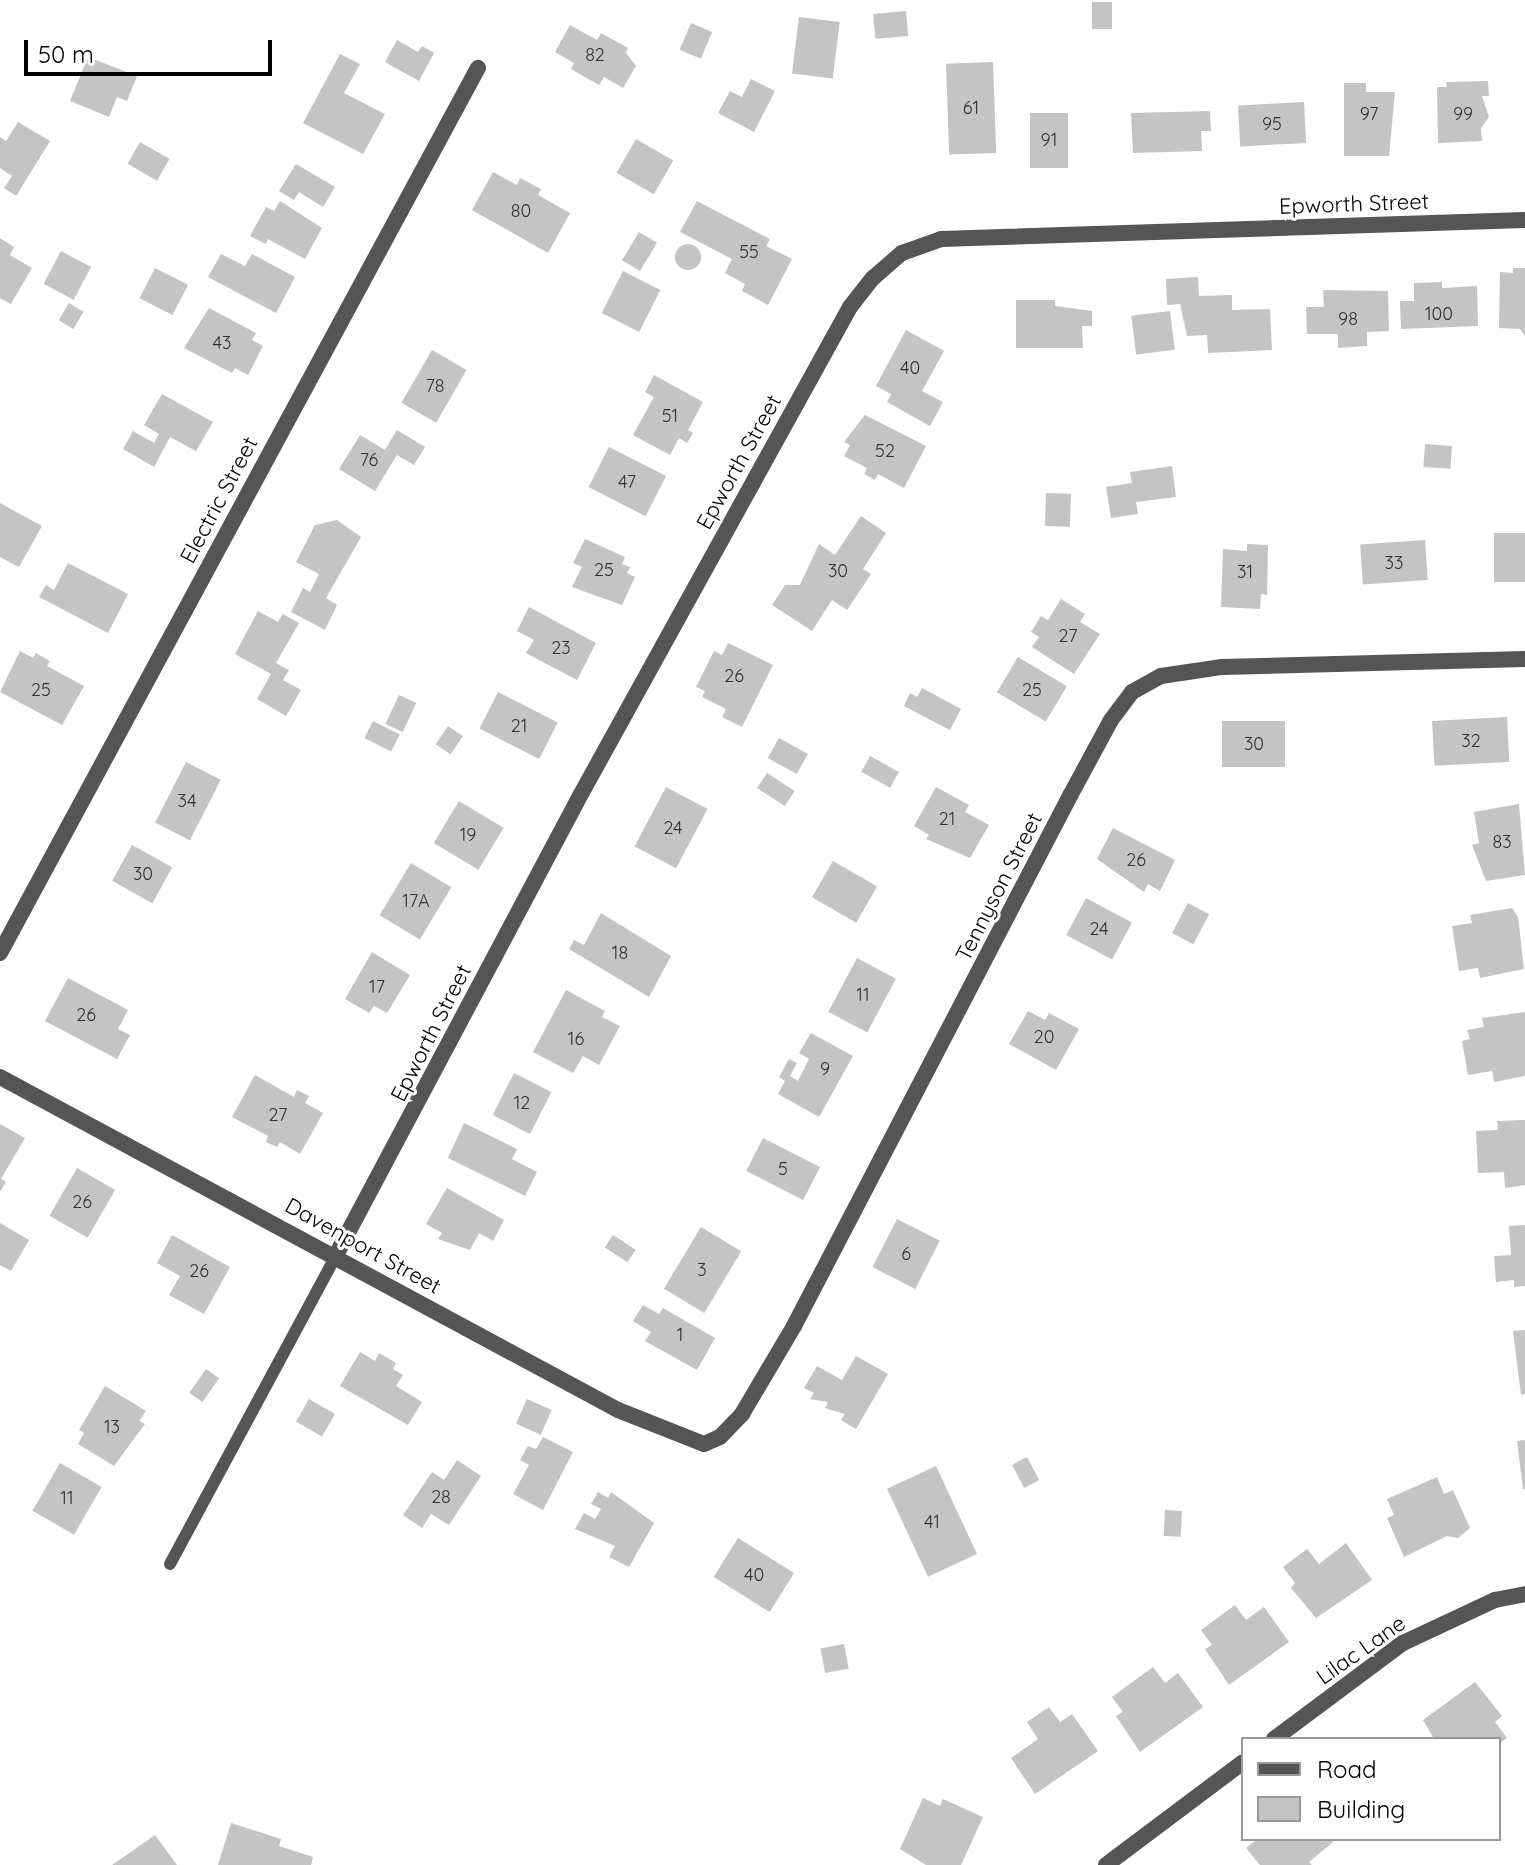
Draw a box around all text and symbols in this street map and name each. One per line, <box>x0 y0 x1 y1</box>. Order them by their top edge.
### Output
scale bar <box>28 24 276 74</box>
text: 50 m <box>38 39 94 69</box>
house number: 82 <box>585 44 605 66</box>
house number: 61 <box>963 97 979 119</box>
house number: 97 <box>1360 103 1378 125</box>
house number: 99 <box>1453 103 1473 125</box>
house number: 95 <box>1262 113 1282 135</box>
house number: 91 <box>1041 129 1057 151</box>
street label: Epworth Street <box>1278 188 1430 220</box>
house number: 80 <box>511 200 531 222</box>
house number: 55 <box>739 241 759 263</box>
house number: 100 <box>1425 303 1453 325</box>
house number: 98 <box>1338 308 1358 330</box>
house number: 43 <box>213 332 231 354</box>
house number: 40 <box>900 357 920 379</box>
house number: 78 <box>426 375 444 397</box>
street label: Epworth Street <box>691 390 787 534</box>
house number: 51 <box>662 405 678 427</box>
street label: Electric Street <box>175 432 263 568</box>
house number: 52 <box>875 440 895 462</box>
house number: 76 <box>360 449 378 471</box>
house number: 47 <box>618 471 636 493</box>
house number: 33 <box>1385 552 1403 574</box>
house number: 25 <box>594 559 614 581</box>
house number: 30 <box>828 560 848 582</box>
house number: 31 <box>1237 561 1253 583</box>
house number: 27 <box>1059 625 1077 647</box>
house number: 23 <box>551 637 571 659</box>
house number: 26 <box>724 665 744 687</box>
house number: 25 <box>31 679 51 701</box>
house number: 25 <box>1022 679 1042 701</box>
house number: 21 <box>511 715 527 737</box>
house number: 32 <box>1461 730 1481 752</box>
house number: 30 <box>1244 733 1264 755</box>
house number: 34 <box>178 790 196 812</box>
house number: 21 <box>939 808 955 830</box>
street label: Tennyson Street <box>950 808 1048 966</box>
house number: 24 <box>663 817 683 839</box>
house number: 19 <box>460 824 476 846</box>
house number: 83 <box>1492 831 1512 853</box>
house number: 26 <box>1126 849 1146 871</box>
house number: 30 <box>133 863 153 885</box>
house number: 17A <box>402 890 430 912</box>
house number: 24 <box>1089 918 1109 940</box>
house number: 18 <box>612 942 628 964</box>
street label: Epworth Street <box>385 960 477 1106</box>
house number: 17 <box>369 976 385 998</box>
house number: 11 <box>856 984 870 1006</box>
house number: 26 <box>76 1004 96 1026</box>
house number: 20 <box>1034 1026 1054 1048</box>
house number: 16 <box>568 1028 584 1050</box>
house number: 9 <box>820 1058 830 1080</box>
house number: 12 <box>514 1092 530 1114</box>
house number: 27 <box>269 1104 287 1126</box>
house number: 5 <box>778 1158 788 1180</box>
house number: 26 <box>72 1191 92 1213</box>
street label: Davenport Street <box>280 1192 446 1300</box>
house number: 6 <box>901 1243 911 1265</box>
house number: 3 <box>697 1259 707 1281</box>
house number: 26 <box>189 1260 209 1282</box>
house number: 1 <box>677 1324 683 1346</box>
house number: 13 <box>104 1416 120 1438</box>
house number: 28 <box>431 1486 451 1508</box>
house number: 11 <box>60 1487 74 1509</box>
house number: 41 <box>924 1511 940 1533</box>
house number: 40 <box>744 1564 764 1586</box>
street label: Lilac Lane <box>1311 1610 1411 1690</box>
legend <box>1241 1737 1501 1841</box>
text: Road <box>1317 1754 1377 1784</box>
text: Building <box>1317 1794 1405 1824</box>

